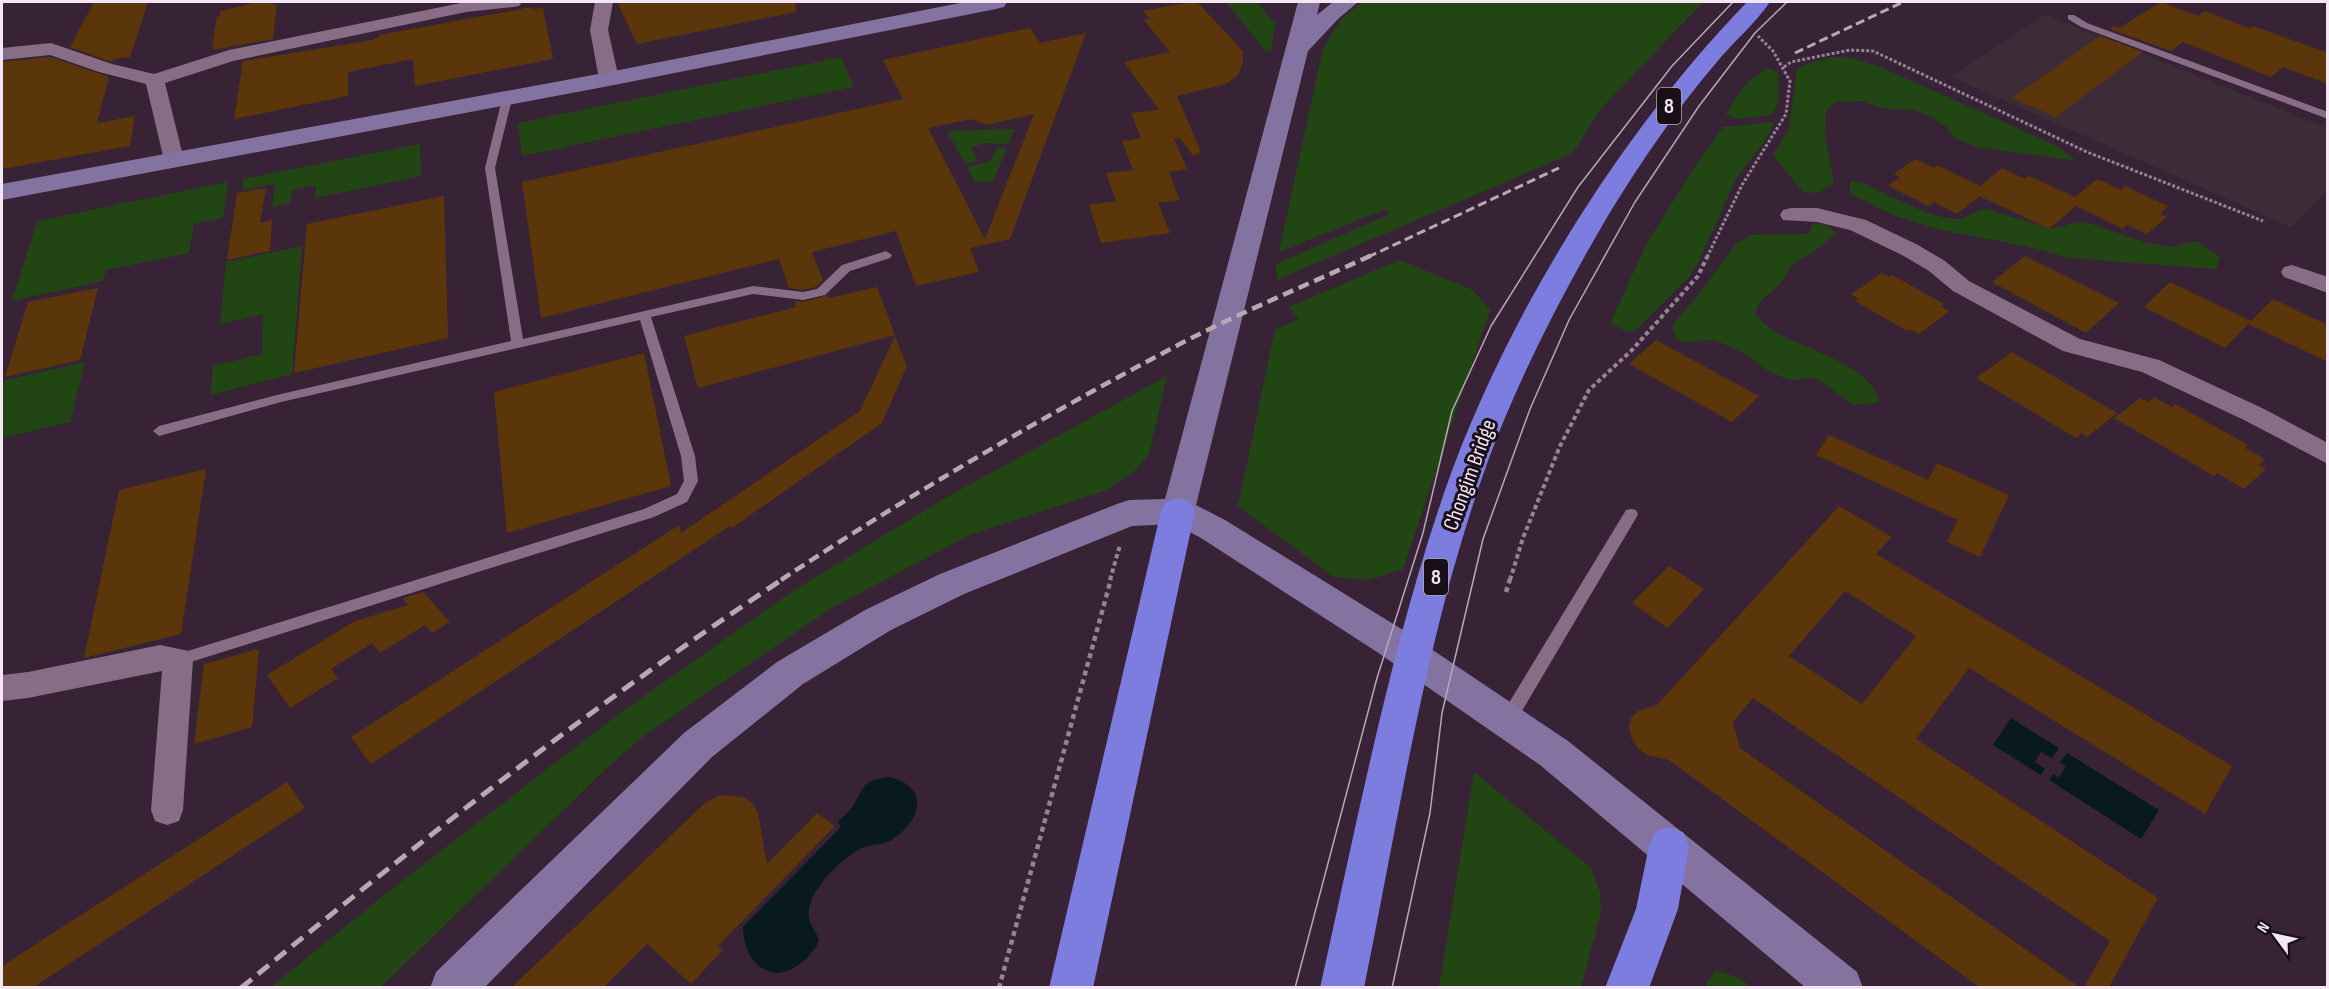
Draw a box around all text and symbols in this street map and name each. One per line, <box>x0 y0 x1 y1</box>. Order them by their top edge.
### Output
road number: 8 <box>1657 88 1681 124</box>
street label: Chongim Bridge <box>1437 416 1503 534</box>
road number: 8 <box>1424 559 1448 595</box>
north arrow <box>2245 905 2305 965</box>
text: N <box>2253 919 2274 936</box>

